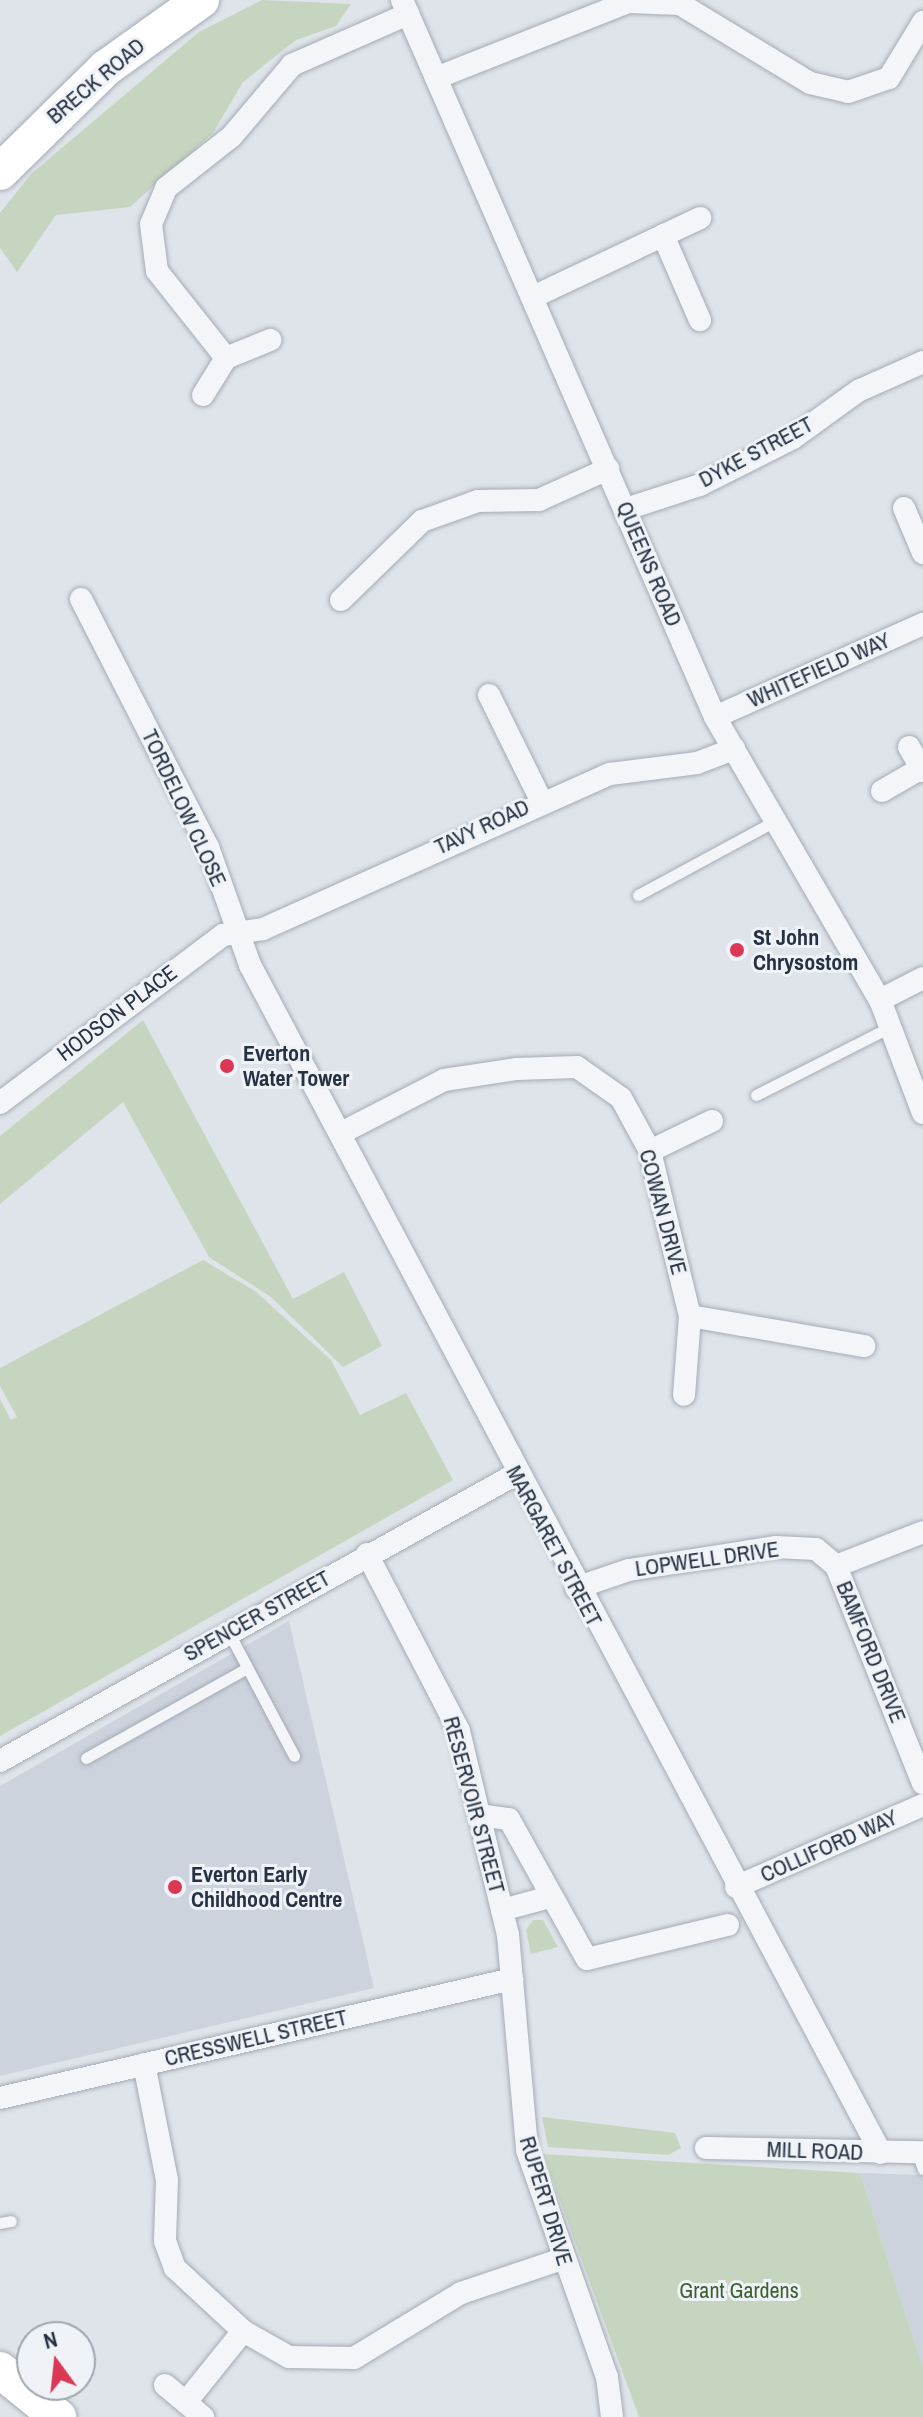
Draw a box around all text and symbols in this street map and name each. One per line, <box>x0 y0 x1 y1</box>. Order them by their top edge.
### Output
street label: BRECK ROAD <box>42 33 150 129</box>
street label: DYKE STREET <box>694 411 818 493</box>
street label: QUEENS ROAD <box>611 497 687 631</box>
street label: WHITEFIELD WAY <box>744 627 894 713</box>
street label: TORDELOW CLOSE <box>136 725 232 891</box>
street label: TAVY ROAD <box>430 794 534 860</box>
place label: St John Chrysostom <box>753 924 858 976</box>
marker: St John Chrysostom <box>728 941 746 959</box>
street label: HODSON PLACE <box>52 959 182 1067</box>
place label: Everton Water Tower <box>243 1040 349 1092</box>
marker: Everton Water Tower <box>218 1057 236 1075</box>
street label: COWAN DRIVE <box>634 1146 692 1278</box>
street label: MARGARET STREET <box>500 1461 608 1631</box>
street label: LOPWELL DRIVE <box>633 1536 781 1582</box>
street label: SPENCER STREET <box>179 1565 335 1667</box>
street label: BAMFORD DRIVE <box>831 1577 911 1727</box>
street label: RESERVOIR STREET <box>438 1714 510 1896</box>
street label: COLLIFORD WAY <box>756 1804 902 1888</box>
place label: Everton Early Childhood Centre <box>191 1861 342 1912</box>
marker: Everton Early Childhood Centre <box>166 1878 184 1896</box>
street label: CRESSWELL STREET <box>162 2004 350 2072</box>
street label: RUPERT DRIVE <box>514 2133 578 2269</box>
street label: MILL ROAD <box>766 2136 864 2166</box>
park label: Grant Gardens <box>679 2278 799 2304</box>
north arrow <box>16 2321 96 2401</box>
text: N <box>40 2324 60 2356</box>

